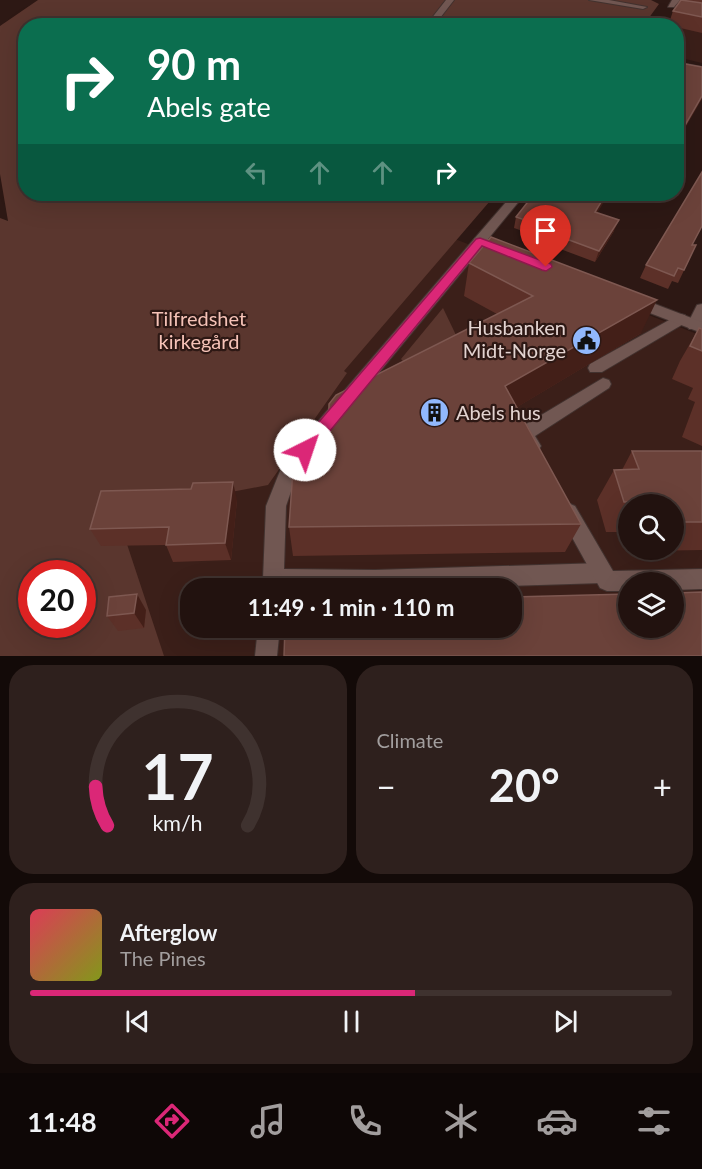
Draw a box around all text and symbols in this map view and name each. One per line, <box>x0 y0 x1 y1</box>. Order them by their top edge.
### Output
text: 90 m <box>147 39 241 89</box>
icon: right <box>48 42 126 120</box>
text: Abels gate <box>147 90 271 123</box>
icon: left <box>240 156 273 189</box>
icon: ahead <box>303 156 336 189</box>
icon: ahead <box>366 156 399 189</box>
icon: right <box>429 156 462 189</box>
pin <box>520 205 571 267</box>
icon: arrive <box>529 214 562 247</box>
park label: Tilfredshet kirkegård <box>152 306 246 353</box>
place label: Husbanken Midt-Norge <box>463 315 566 362</box>
public building icon: Husbanken Midt-Norge <box>571 324 603 356</box>
building icon: Abels hus <box>419 397 451 429</box>
place label: Abels hus <box>456 400 541 424</box>
position arrow <box>273 418 337 482</box>
map controls <box>618 494 684 638</box>
button: search <box>618 494 684 560</box>
speed limit sign: 20 <box>18 560 96 638</box>
button: layers <box>618 572 684 638</box>
text: 11:49 · 1 min · 110 m <box>248 594 454 621</box>
text: Climate <box>377 728 443 752</box>
text: 17 <box>142 738 214 813</box>
text: 20° <box>489 758 560 812</box>
text: − <box>377 766 396 806</box>
text: + <box>653 766 672 806</box>
text: km/h <box>153 811 203 837</box>
text: Afterglow <box>120 919 217 946</box>
text: The Pines <box>120 946 206 970</box>
icon: previous <box>121 1005 154 1038</box>
icon: pause <box>335 1005 368 1038</box>
icon: next <box>549 1005 582 1038</box>
icon: directions <box>151 1100 193 1142</box>
icon: music <box>247 1100 289 1142</box>
icon: phone <box>344 1100 386 1142</box>
icon: climate <box>440 1100 482 1142</box>
icon: car <box>536 1100 578 1142</box>
icon: filters <box>633 1100 675 1142</box>
text: 11:48 <box>27 1105 97 1138</box>

